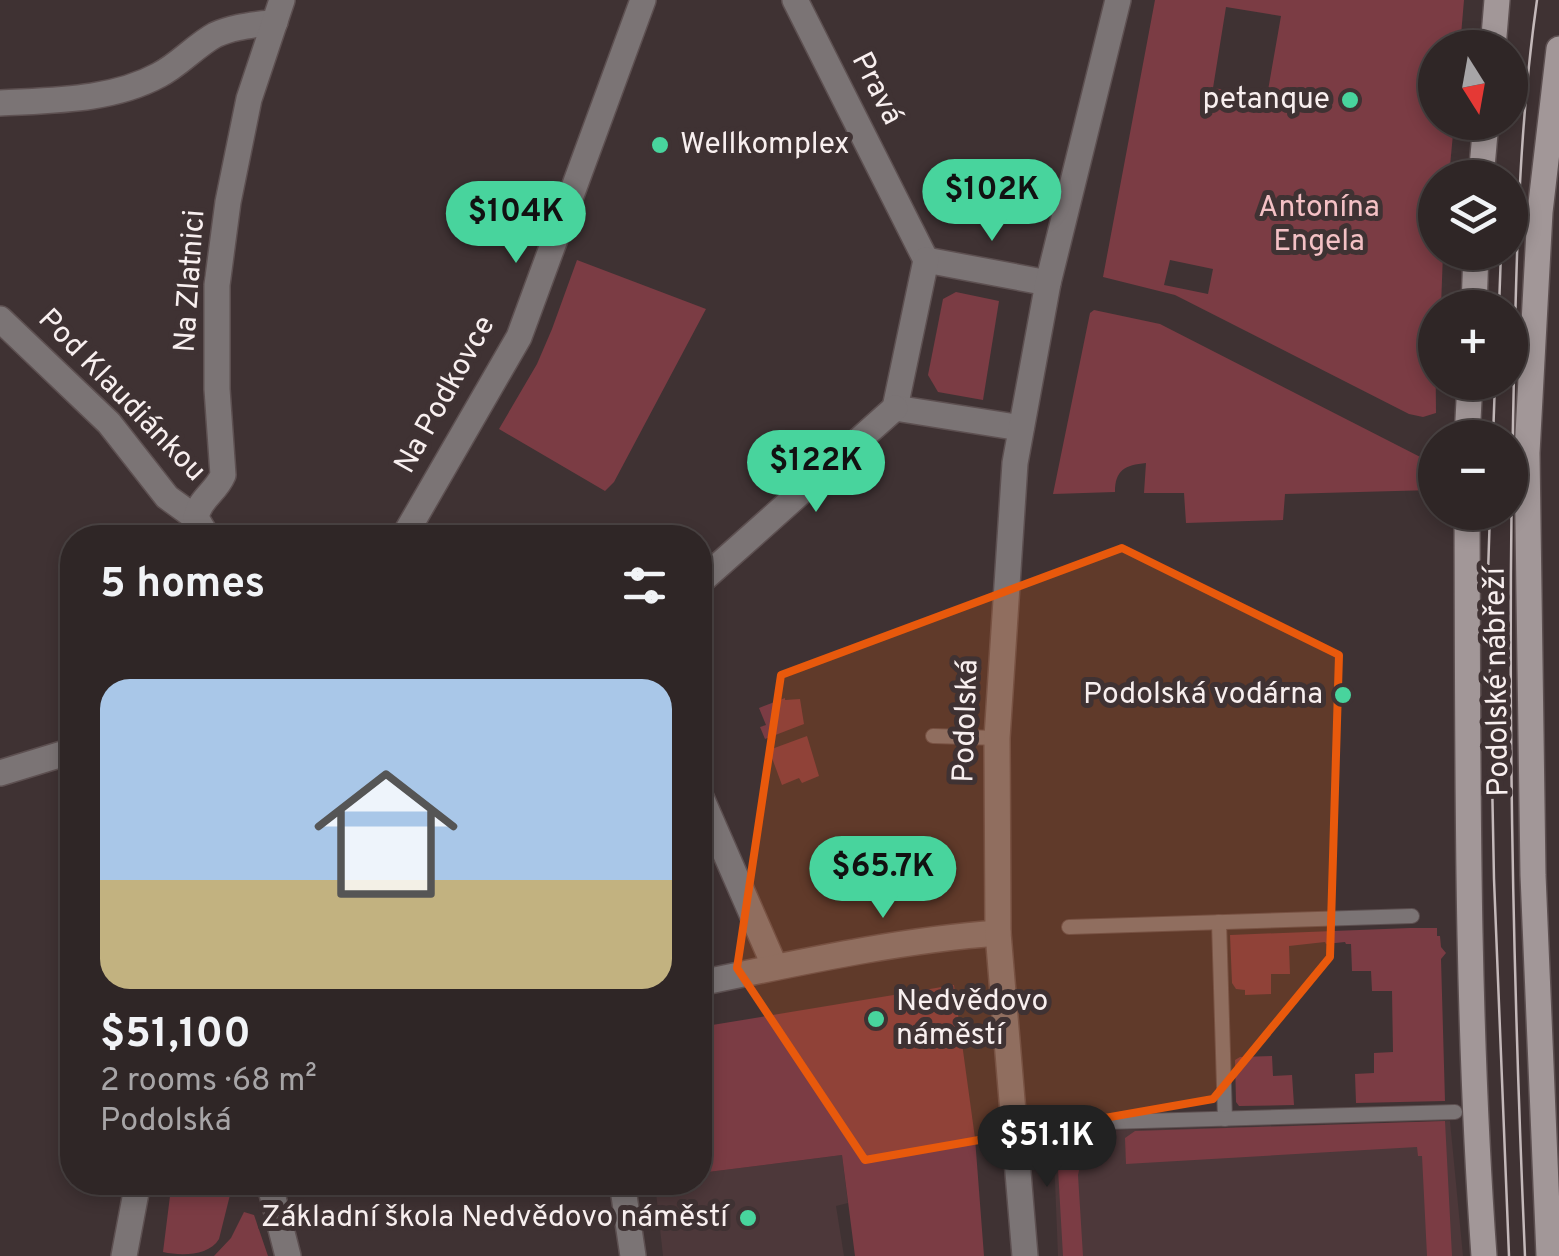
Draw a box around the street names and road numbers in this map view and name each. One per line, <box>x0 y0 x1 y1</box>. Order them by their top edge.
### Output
street label: Pravá <box>842 46 910 132</box>
street label: Na Zlatnici <box>168 208 214 354</box>
street label: Pod Klaudiánkou <box>29 302 213 490</box>
street label: Na Podkovce <box>388 310 504 480</box>
street label: Podolské nábřeží <box>1477 565 1518 797</box>
street label: Podolská <box>946 659 988 783</box>

